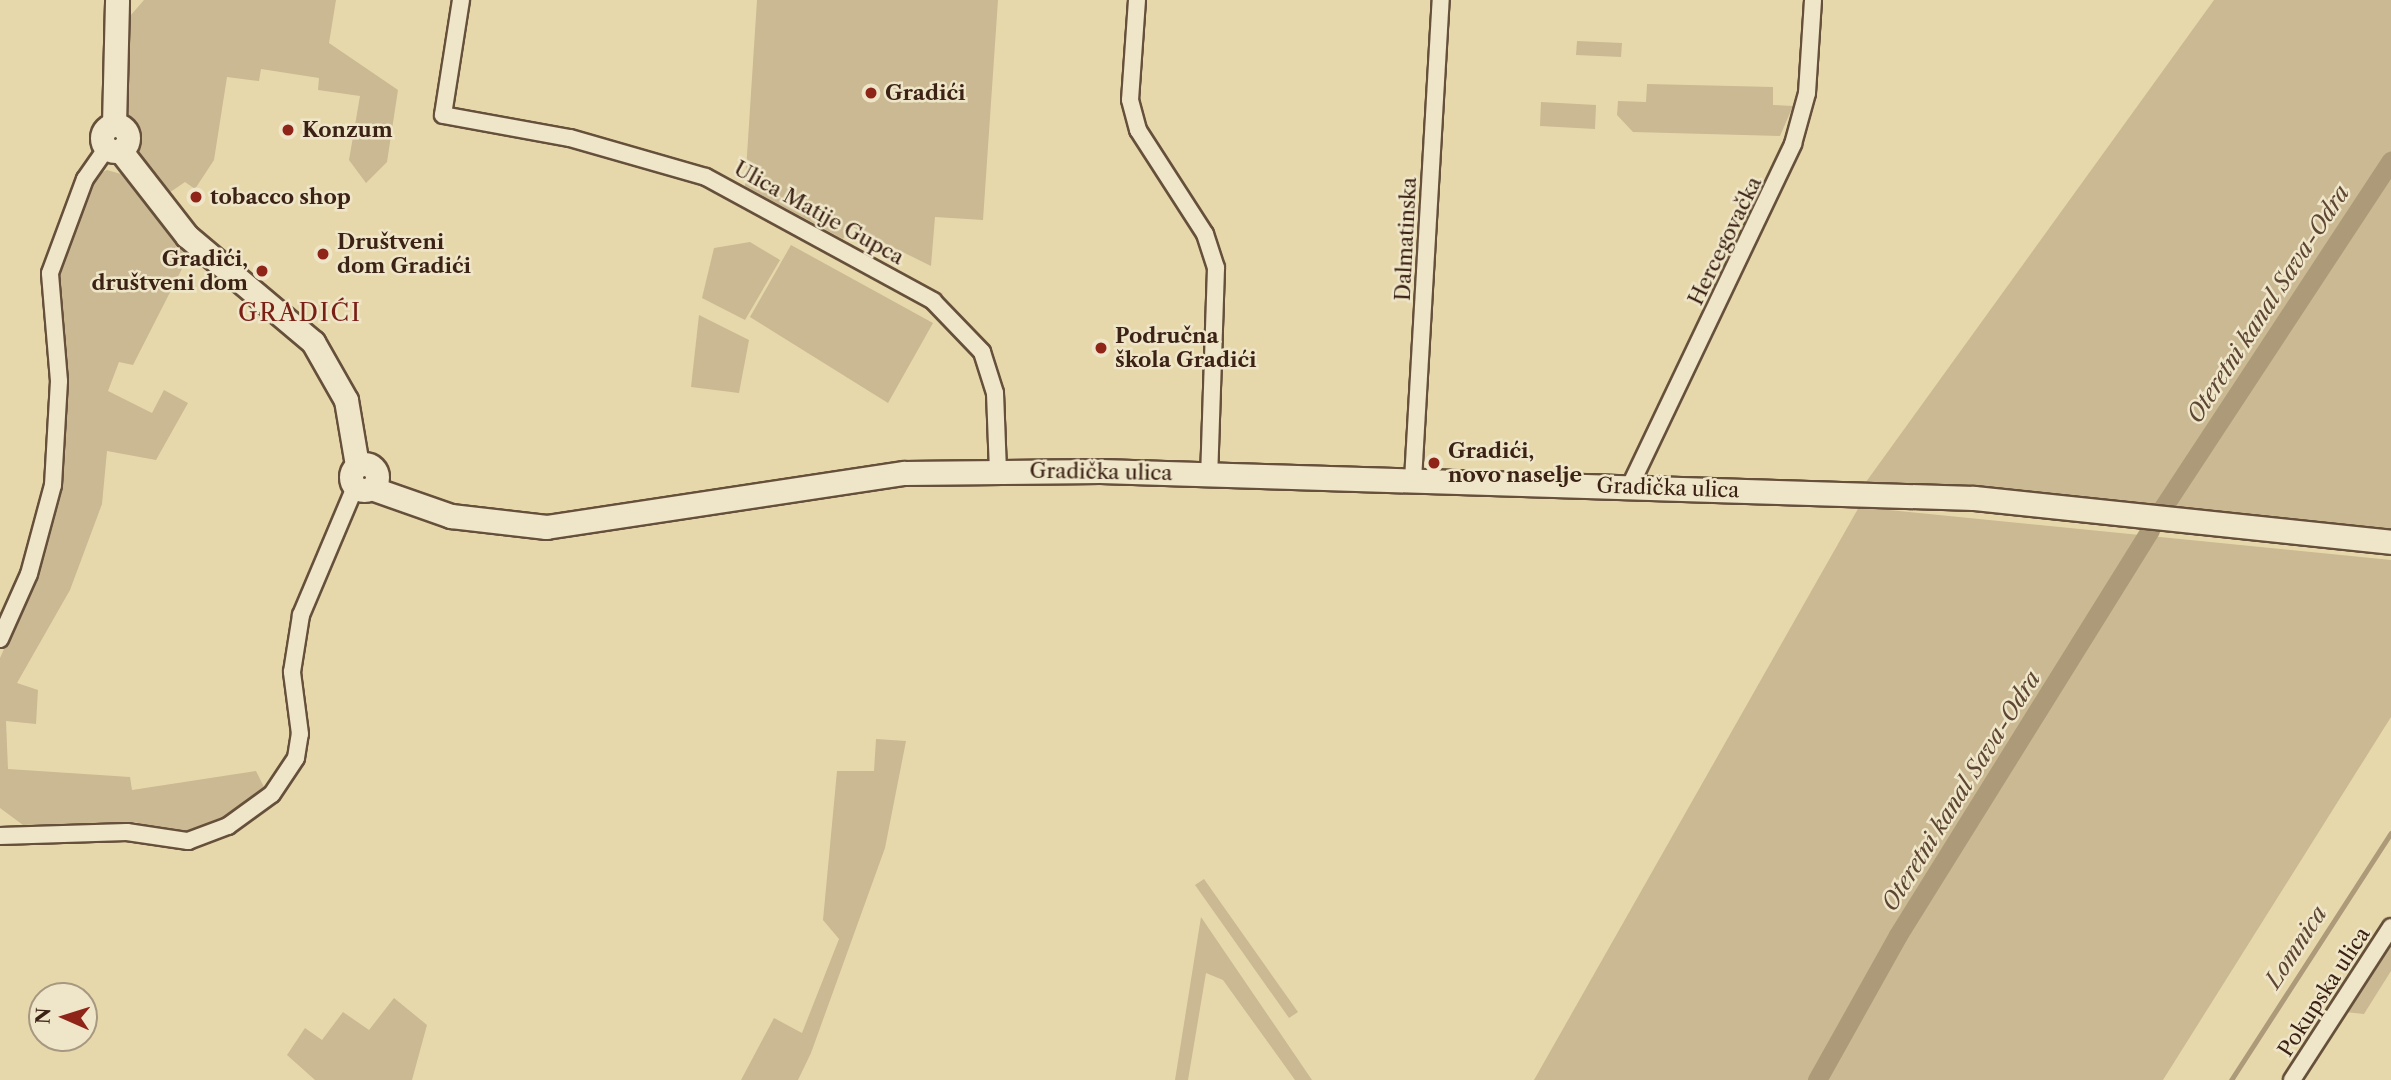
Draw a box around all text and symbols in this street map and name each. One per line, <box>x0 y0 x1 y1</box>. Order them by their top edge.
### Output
place label: Gradići <box>885 80 966 106</box>
marker: Gradići <box>863 85 879 101</box>
place label: Konzum <box>302 117 393 143</box>
marker: Konzum <box>280 122 296 138</box>
street label: Ulica Matije Gupca <box>729 156 909 270</box>
street label: Hercegovačka <box>1683 173 1767 309</box>
street label: Dalmatinska <box>1390 177 1422 301</box>
water label: Oteretni kanal Sava-Odra <box>2181 180 2355 428</box>
place label: tobacco shop <box>210 184 351 210</box>
marker: tobacco shop <box>188 189 204 205</box>
place label: Društveni dom Gradići <box>337 229 471 279</box>
place label: Gradići, društveni dom <box>91 246 248 296</box>
marker: Društveni dom Gradići <box>315 246 331 262</box>
marker: Gradići, društveni dom <box>254 263 270 279</box>
district label: GRADIĆI <box>239 299 361 327</box>
place label: Područna škola Gradići <box>1115 323 1257 373</box>
marker: Područna škola Gradići <box>1093 340 1109 356</box>
place label: Gradići, novo naselje <box>1448 438 1582 488</box>
marker: Gradići, novo naselje <box>1426 455 1442 471</box>
street label: Gradička ulica <box>1029 458 1173 486</box>
street label: Gradička ulica <box>1596 473 1740 503</box>
water label: Oteretni kanal Sava-Odra <box>1876 666 2046 916</box>
water label: Lomnica <box>2259 901 2333 993</box>
street label: Pokupska ulica <box>2273 922 2375 1062</box>
north arrow <box>28 982 98 1052</box>
text: N <box>32 1007 55 1025</box>

